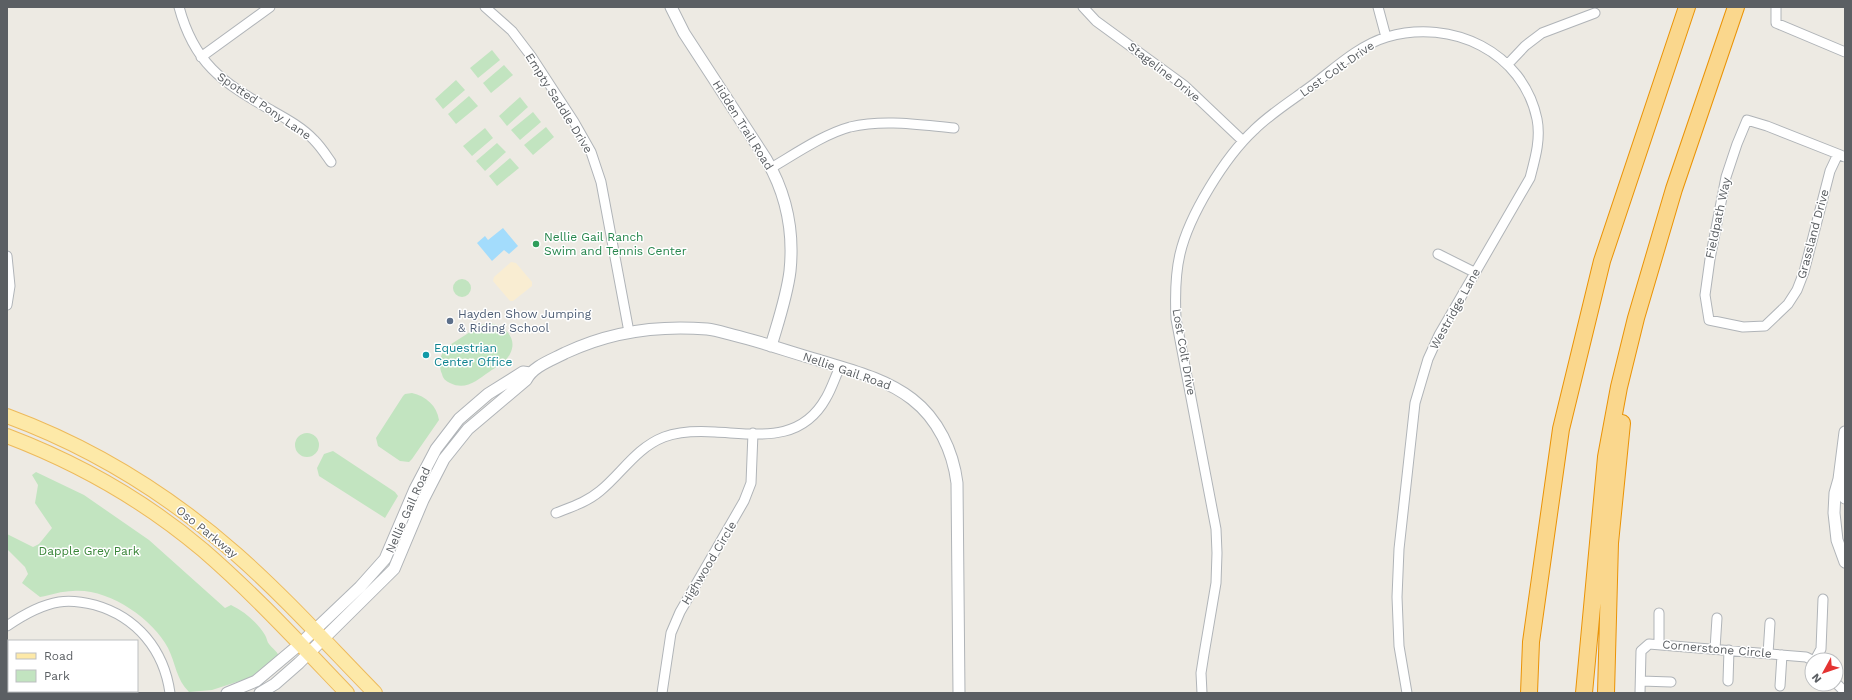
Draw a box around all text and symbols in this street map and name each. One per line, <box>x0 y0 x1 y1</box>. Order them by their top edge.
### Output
street label: Lost Colt Drive <box>1297 38 1377 100</box>
street label: Stageline Drive <box>1125 39 1203 105</box>
street label: Empty Saddle Drive <box>522 50 596 156</box>
street label: Spotted Pony Lane <box>214 69 314 143</box>
street label: Hidden Trail Road <box>710 78 776 172</box>
street label: Fieldpath Way <box>1703 175 1734 260</box>
street label: Grassland Drive <box>1794 188 1832 280</box>
place label: Nellie Gail Ranch Swim and Tennis Center <box>544 230 687 258</box>
marker: Nellie Gail Ranch Swim and Tennis Center <box>531 239 541 249</box>
street label: Westridge Lane <box>1427 266 1483 352</box>
place label: Hayden Show Jumping & Riding School <box>458 307 592 335</box>
street label: Lost Colt Drive <box>1170 308 1199 396</box>
marker: Hayden Show Jumping & Riding School <box>445 316 455 326</box>
place label: Equestrian Center Office <box>434 341 512 369</box>
street label: Nellie Gail Road <box>801 349 893 393</box>
marker: Equestrian Center Office <box>421 350 431 360</box>
street label: Nellie Gail Road <box>383 465 433 555</box>
street label: Oso Parkway <box>173 503 241 562</box>
street label: Highwood Circle <box>679 519 740 607</box>
park label: Dapple Grey Park <box>38 544 140 558</box>
street label: Cornerstone Circle <box>1662 637 1772 661</box>
legend <box>8 640 138 692</box>
text: Road <box>44 649 73 663</box>
north arrow <box>1804 652 1844 692</box>
text: Park <box>44 669 70 683</box>
text: N <box>1809 671 1824 685</box>

